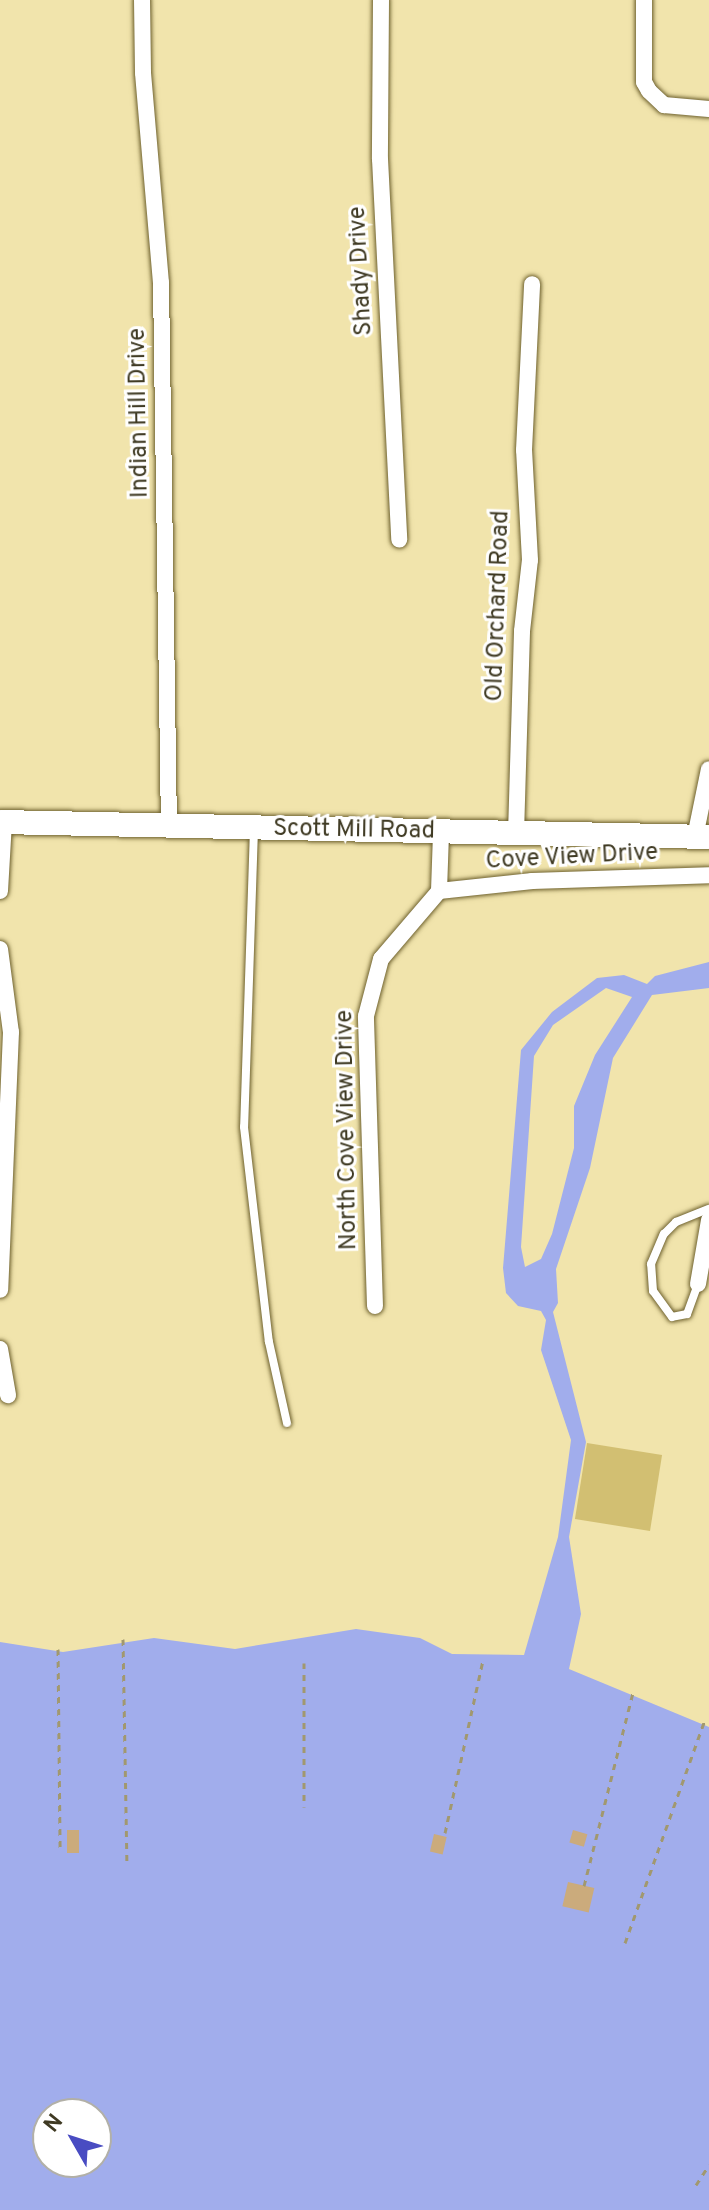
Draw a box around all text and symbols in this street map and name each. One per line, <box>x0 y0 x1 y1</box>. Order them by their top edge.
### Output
street label: Shady Drive <box>344 205 380 337</box>
street label: Indian Hill Drive <box>124 328 156 498</box>
street label: Old Orchard Road <box>481 510 517 702</box>
street label: Scott Mill Road <box>273 815 435 847</box>
street label: Cove View Drive <box>485 839 659 877</box>
street label: North Cove View Drive <box>331 1009 365 1251</box>
north arrow <box>32 2098 112 2178</box>
text: N <box>39 2109 70 2138</box>

